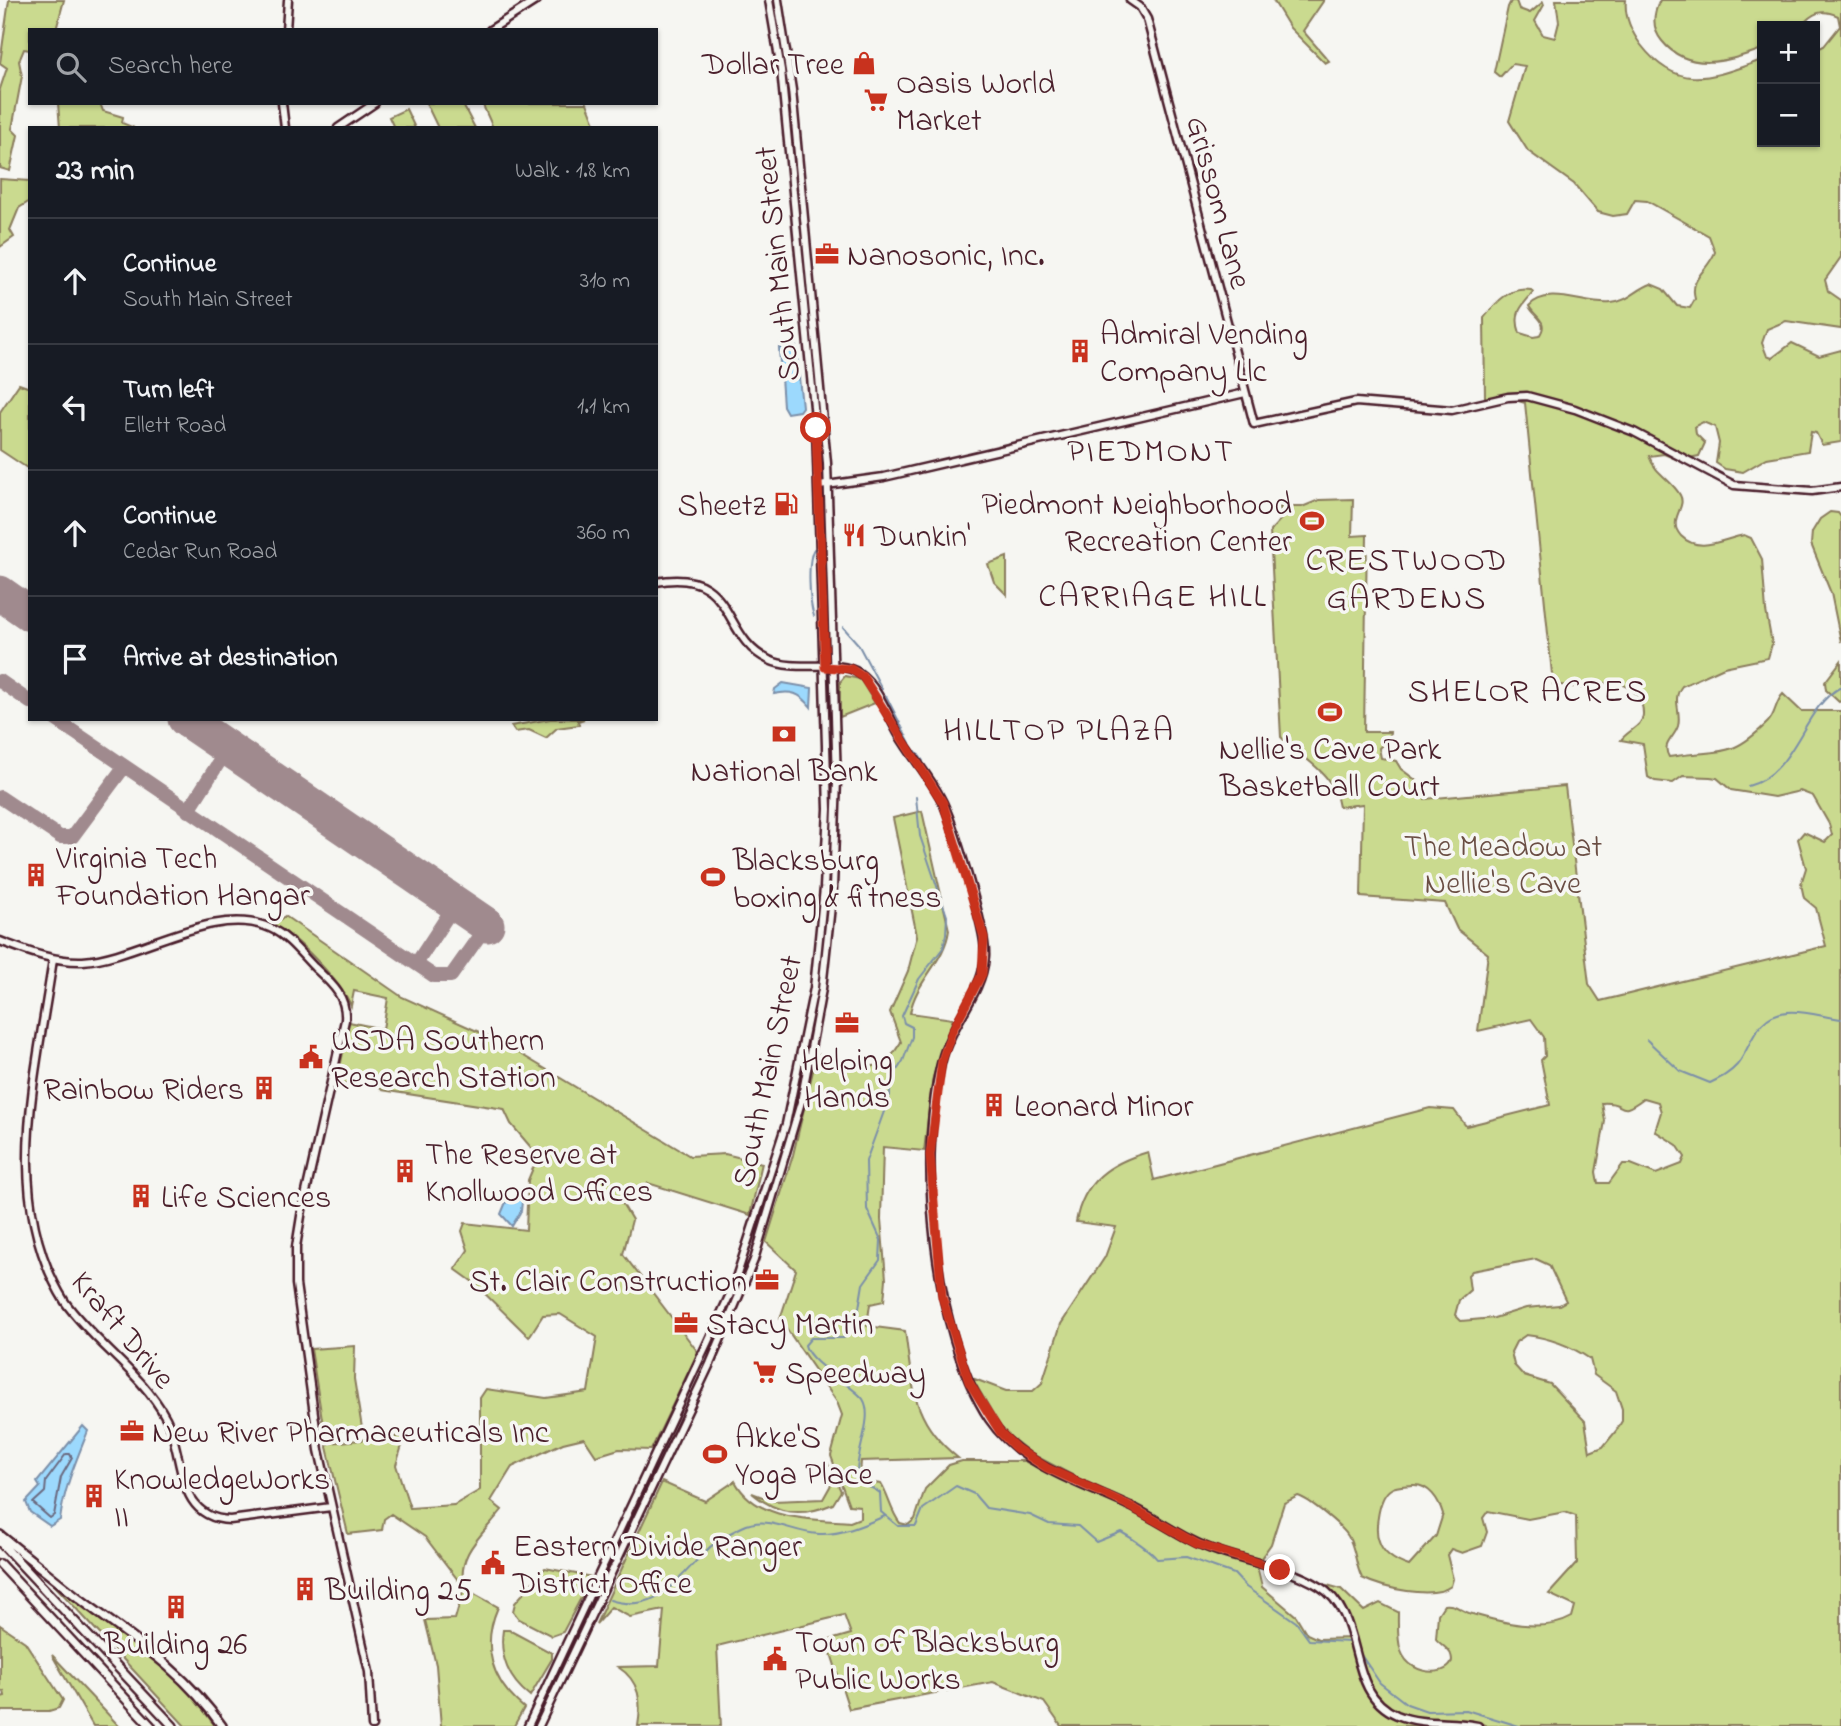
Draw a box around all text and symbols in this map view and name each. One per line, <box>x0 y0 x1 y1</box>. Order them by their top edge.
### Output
map controls <box>1757 21 1820 147</box>
button: + <box>1757 21 1820 84</box>
search box <box>28 28 658 105</box>
place label: Dollar Tree <box>701 43 845 90</box>
icon: search <box>52 48 90 86</box>
text: Search here <box>108 48 233 86</box>
shop icon: Dollar Tree <box>850 49 878 77</box>
place label: Oasis World Market <box>896 62 1055 146</box>
button: − <box>1757 84 1820 147</box>
supermarket icon: Oasis World Market <box>862 86 890 114</box>
street label: Grissom Lane <box>1171 111 1262 295</box>
street label: South Main Street <box>744 143 815 384</box>
text: 23 min <box>56 150 134 194</box>
text: Walk · 1.8 km <box>515 155 630 188</box>
place label: Nanosonic, Inc. <box>847 234 1045 281</box>
office icon: Nanosonic, Inc. <box>813 240 841 268</box>
text: Continue <box>123 246 216 284</box>
icon: ahead <box>56 262 94 300</box>
text: 310 m <box>580 265 630 298</box>
text: South Main Street <box>123 284 293 317</box>
place label: Admiral Vending Company Llc <box>1100 313 1308 397</box>
building icon: Admiral Vending Company Llc <box>1066 337 1094 365</box>
text: Turn left <box>123 372 214 410</box>
icon: left <box>56 388 94 426</box>
text: 1.1 km <box>577 391 630 424</box>
text: Ellett Road <box>123 410 226 443</box>
route start <box>800 412 831 443</box>
district label: PIEDMONT <box>1067 429 1235 477</box>
place label: Piedmont Neighborhood Recreation Center <box>981 483 1292 567</box>
place label: Sheetz <box>677 484 767 531</box>
fuel station icon: Sheetz <box>772 490 800 518</box>
text: Continue <box>123 498 216 536</box>
sports icon: Piedmont Neighborhood Recreation Center <box>1298 507 1326 535</box>
icon: ahead <box>56 514 94 552</box>
place label: Dunkin' <box>873 515 970 562</box>
text: 360 m <box>577 517 630 550</box>
restaurant icon: Dunkin' <box>840 521 868 549</box>
text: Cedar Run Road <box>123 536 277 569</box>
district label: CRESTWOOD GARDENS <box>1306 538 1509 624</box>
district label: CARRIAGE HILL <box>1038 574 1268 622</box>
icon: arrive <box>56 640 94 678</box>
text: Arrive at destination <box>123 640 338 678</box>
district label: SHELOR ACRES <box>1408 669 1648 717</box>
sports icon: Nellie's Cave Park Basketball Court <box>1316 698 1344 726</box>
district label: HILLTOP PLAZA <box>943 708 1175 756</box>
bank icon: National Bank <box>770 720 798 748</box>
place label: Nellie's Cave Park Basketball Court <box>1219 728 1442 812</box>
place label: National Bank <box>690 750 879 797</box>
park label: The Meadow at Nellie's Cave <box>1404 825 1603 909</box>
place label: Virginia Tech Foundation Hangar <box>55 837 310 921</box>
place label: Blacksburg boxing & fitness <box>732 839 941 923</box>
building icon: Virginia Tech Foundation Hangar <box>22 861 50 889</box>
sports icon: Blacksburg boxing & fitness <box>699 863 727 891</box>
street label: South Main Street <box>722 951 817 1192</box>
office icon: Helping Hands <box>833 1009 861 1037</box>
place label: USDA Southern Research Station <box>331 1019 556 1103</box>
place label: Helping Hands <box>801 1039 893 1123</box>
public building icon: USDA Southern Research Station <box>297 1043 325 1071</box>
place label: Rainbow Riders <box>43 1068 244 1115</box>
building icon: Rainbow Riders <box>250 1074 278 1102</box>
place label: Leonard Minor <box>1014 1085 1193 1132</box>
building icon: Leonard Minor <box>980 1091 1008 1119</box>
place label: The Reserve at Knollwood Offices <box>425 1133 653 1217</box>
building icon: The Reserve at Knollwood Offices <box>391 1157 419 1185</box>
place label: Life Sciences <box>161 1176 331 1223</box>
building icon: Life Sciences <box>127 1182 155 1210</box>
place label: St. Clair Construction <box>469 1260 747 1307</box>
street label: Kraft Drive <box>58 1262 185 1401</box>
office icon: St. Clair Construction <box>753 1266 781 1294</box>
place label: Stacy Martin <box>706 1303 874 1350</box>
office icon: Stacy Martin <box>672 1309 700 1337</box>
place label: Speedway <box>785 1352 926 1399</box>
supermarket icon: Speedway <box>751 1358 779 1386</box>
place label: New River Pharmaceuticals Inc <box>152 1411 550 1458</box>
place label: Akke'S Yoga Place <box>735 1416 874 1500</box>
office icon: New River Pharmaceuticals Inc <box>118 1417 146 1445</box>
sports icon: Akke'S Yoga Place <box>701 1440 729 1468</box>
place label: KnowledgeWorks II <box>114 1458 330 1542</box>
building icon: KnowledgeWorks II <box>80 1482 108 1510</box>
place label: Eastern Divide Ranger District Office <box>512 1525 802 1609</box>
public building icon: Eastern Divide Ranger District Office <box>479 1549 507 1577</box>
route end <box>1264 1554 1295 1585</box>
place label: Building 25 <box>324 1569 472 1616</box>
building icon: Building 25 <box>291 1575 319 1603</box>
building icon: Building 26 <box>162 1593 190 1621</box>
place label: Town of Blacksburg Public Works <box>795 1621 1059 1705</box>
place label: Building 26 <box>104 1623 247 1670</box>
public building icon: Town of Blacksburg Public Works <box>761 1645 789 1673</box>

